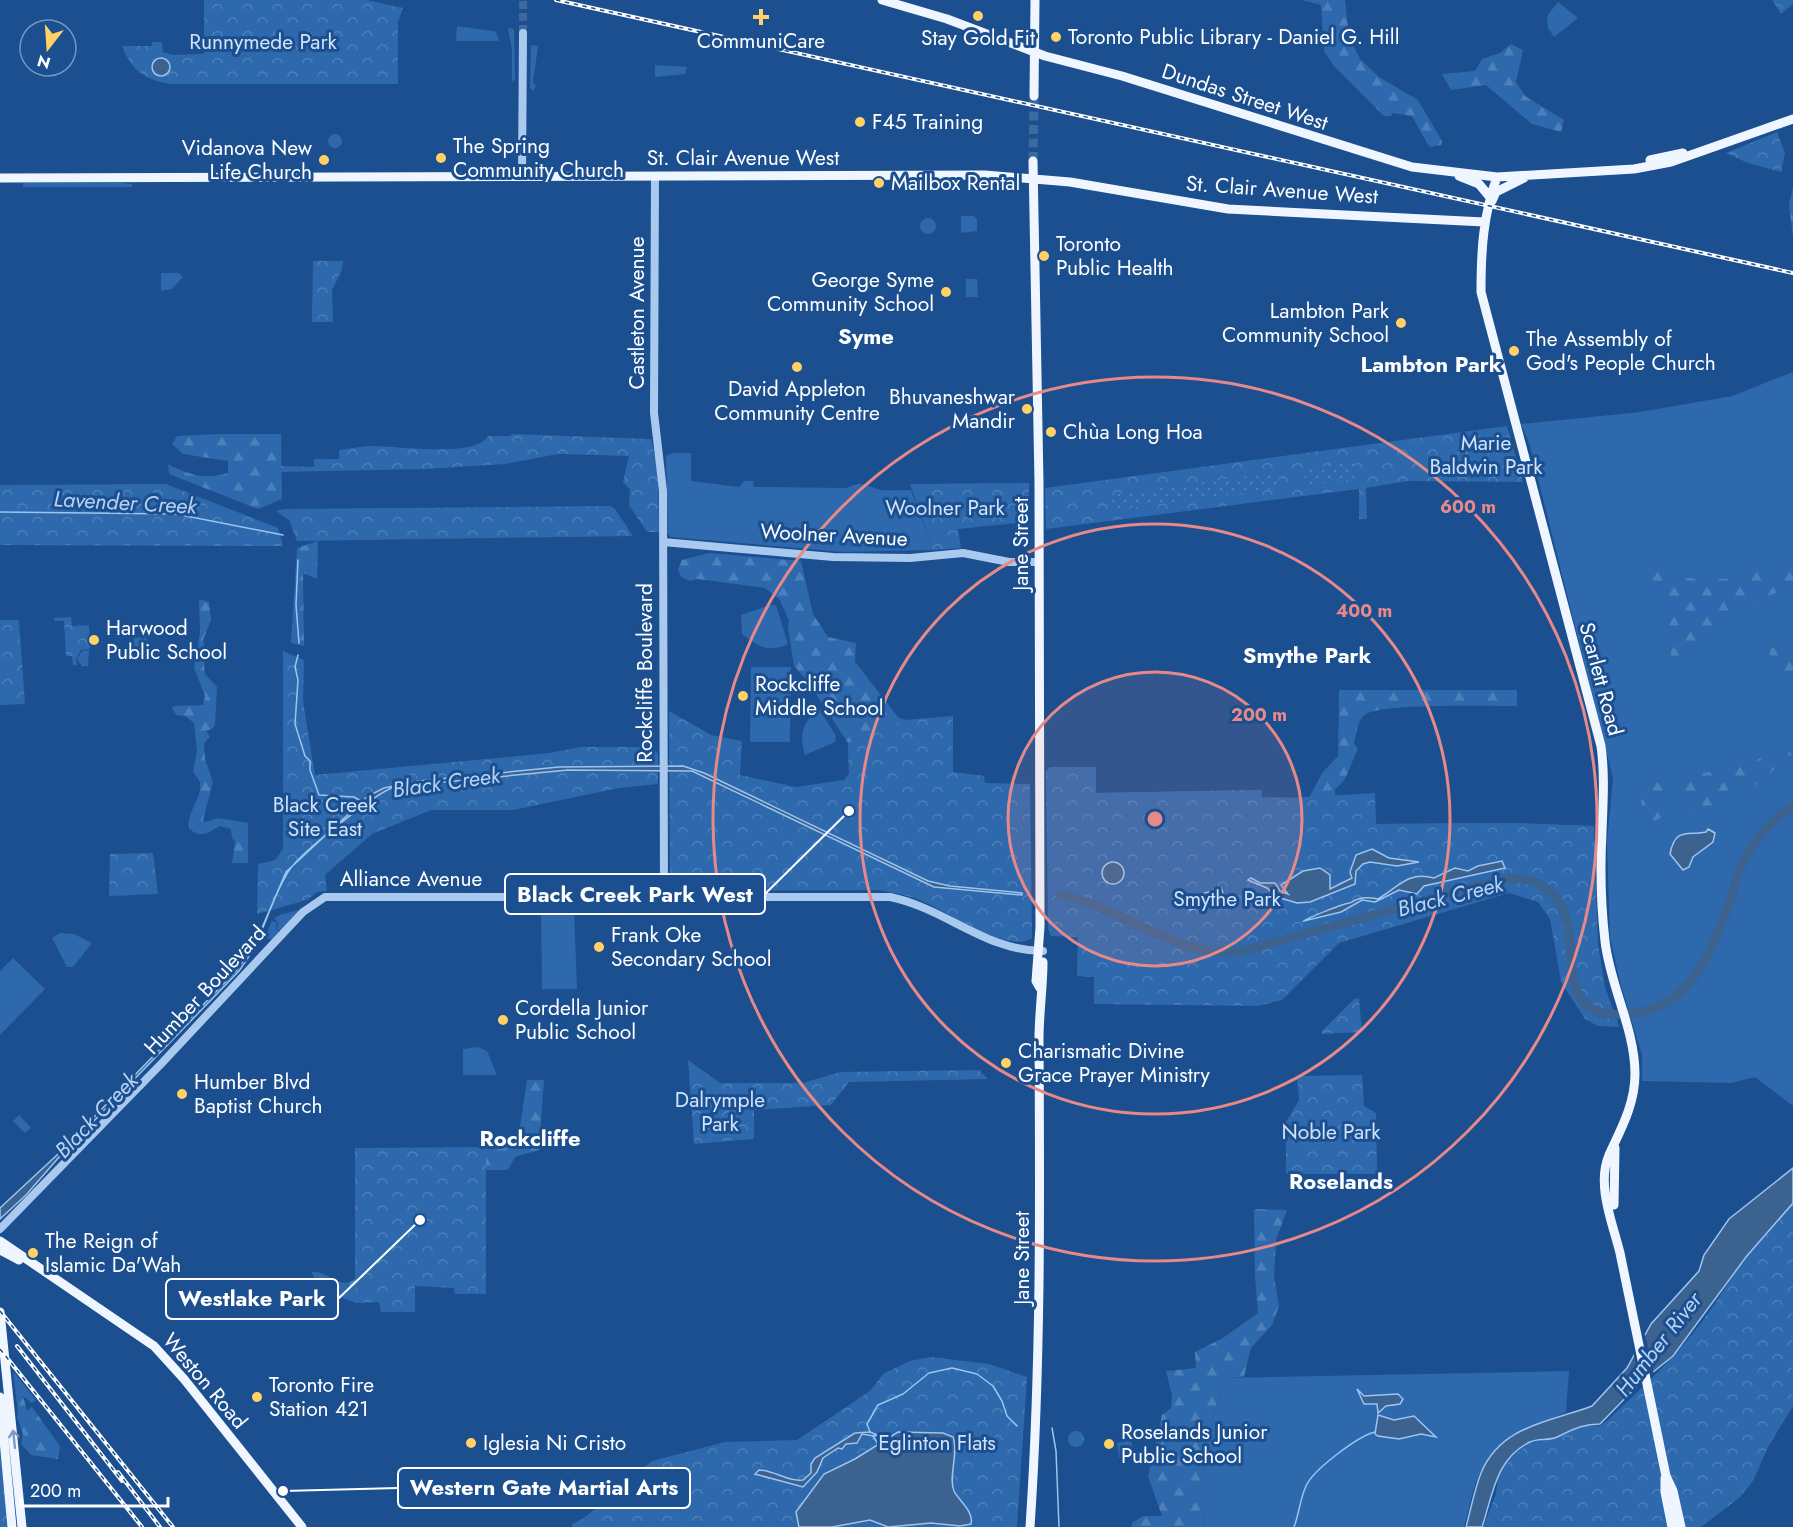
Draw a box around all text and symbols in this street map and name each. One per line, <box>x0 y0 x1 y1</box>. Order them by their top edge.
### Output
marker: CommuniCare <box>752 8 770 26</box>
marker: Stay Gold Fit <box>971 9 985 23</box>
north arrow <box>18 18 78 78</box>
place label: Toronto Public Library - Daniel G. Hill <box>1068 22 1399 52</box>
place label: Stay Gold Fit <box>921 23 1035 53</box>
place label: CommuniCare <box>697 26 825 56</box>
park label: Runnymede Park <box>189 27 338 57</box>
marker: Toronto Public Library - Daniel G. Hill <box>1049 30 1063 44</box>
text: N <box>34 49 53 75</box>
street label: Dundas Street West <box>1158 56 1332 138</box>
place label: F45 Training <box>872 107 983 137</box>
marker: F45 Training <box>853 115 867 129</box>
place label: The Spring Community Church <box>453 131 624 185</box>
place label: Vidanova New Life Church <box>182 133 313 187</box>
street label: St. Clair Avenue West <box>647 143 839 173</box>
marker: The Spring Community Church <box>434 151 448 165</box>
marker: Vidanova New Life Church <box>317 153 331 167</box>
place label: Mailbox Rental <box>891 168 1020 198</box>
street label: St. Clair Avenue West <box>1185 168 1379 212</box>
marker: Mailbox Rental <box>872 176 886 190</box>
place label: Toronto Public Health <box>1056 229 1174 283</box>
street label: Castleton Avenue <box>622 236 652 389</box>
marker: Toronto Public Health <box>1037 249 1051 263</box>
place label: George Syme Community School <box>767 265 934 319</box>
marker: George Syme Community School <box>939 285 953 299</box>
place label: Lambton Park Community School <box>1222 296 1390 350</box>
marker: Lambton Park Community School <box>1394 316 1408 330</box>
district label: Syme <box>838 320 894 352</box>
place label: The Assembly of God's People Church <box>1526 324 1716 378</box>
marker: The Assembly of God's People Church <box>1507 344 1521 358</box>
district label: Lambton Park <box>1361 348 1502 380</box>
marker: David Appleton Community Centre <box>790 360 804 374</box>
place label: David Appleton Community Centre <box>714 374 880 428</box>
place label: Bhuvaneshwar Mandir <box>889 382 1016 436</box>
marker: Bhuvaneshwar Mandir <box>1020 402 1034 416</box>
place label: Chùa Long Hoa <box>1063 417 1203 447</box>
marker: Chùa Long Hoa <box>1044 425 1058 439</box>
park label: Marie Baldwin Park <box>1429 428 1543 482</box>
water label: Lavender Creek <box>53 482 199 522</box>
park label: Woolner Park <box>885 493 1006 523</box>
text: 600 m <box>1440 494 1496 520</box>
street label: Jane Street <box>1006 497 1036 594</box>
street label: Woolner Avenue <box>759 516 909 554</box>
street label: Rockcliffe Boulevard <box>630 583 660 763</box>
text: 400 m <box>1336 598 1392 624</box>
place label: Harwood Public School <box>106 613 227 667</box>
street label: Scarlett Road <box>1571 619 1631 739</box>
marker: Harwood Public School <box>87 633 101 647</box>
district label: Smythe Park <box>1243 639 1372 671</box>
place label: Rockcliffe Middle School <box>755 669 884 723</box>
marker: Rockcliffe Middle School <box>736 689 750 703</box>
text: 200 m <box>1231 702 1287 728</box>
water label: Black Creek <box>390 758 503 805</box>
park label: Black Creek Site East <box>273 790 378 844</box>
centre of rings <box>1145 809 1165 829</box>
street label: Alliance Avenue <box>340 864 483 894</box>
water label: Black Creek <box>1394 867 1508 925</box>
callout: Black Creek Park West <box>505 874 765 914</box>
text: Black Creek Park West <box>517 878 753 910</box>
park label: Smythe Park <box>1173 884 1282 914</box>
street label: Humber Boulevard <box>137 919 273 1061</box>
place label: Frank Oke Secondary School <box>611 920 772 974</box>
marker: Frank Oke Secondary School <box>592 940 606 954</box>
place label: Cordella Junior Public School <box>515 993 649 1047</box>
marker: Cordella Junior Public School <box>496 1013 510 1027</box>
place label: Charismatic Divine Grace Prayer Ministry <box>1018 1036 1211 1090</box>
marker: Charismatic Divine Grace Prayer Ministry <box>999 1056 1013 1070</box>
water label: Black Creek <box>47 1064 146 1165</box>
place label: Humber Blvd Baptist Church <box>194 1067 322 1121</box>
park label: Dalrymple Park <box>675 1085 765 1139</box>
marker: Humber Blvd Baptist Church <box>175 1087 189 1101</box>
park label: Noble Park <box>1281 1117 1381 1147</box>
district label: Rockcliffe <box>479 1122 581 1154</box>
district label: Roselands <box>1289 1165 1393 1197</box>
street label: Jane Street <box>1007 1211 1037 1308</box>
place label: The Reign of Islamic Da'Wah <box>45 1226 181 1280</box>
marker: The Reign of Islamic Da'Wah <box>26 1246 40 1260</box>
callout: Westlake Park <box>166 1279 338 1319</box>
text: Westlake Park <box>178 1282 326 1314</box>
water label: Humber River <box>1607 1284 1710 1403</box>
street label: Weston Road <box>156 1326 254 1436</box>
place label: Toronto Fire Station 421 <box>269 1370 374 1424</box>
marker: Toronto Fire Station 421 <box>250 1390 264 1404</box>
place label: Roselands Junior Public School <box>1121 1417 1268 1471</box>
place label: Iglesia Ni Cristo <box>483 1428 626 1458</box>
park label: Eglinton Flats <box>878 1428 996 1458</box>
one-way arrow <box>8 1430 19 1449</box>
marker: Iglesia Ni Cristo <box>464 1436 478 1450</box>
marker: Roselands Junior Public School <box>1102 1437 1116 1451</box>
callout: Western Gate Martial Arts <box>398 1468 690 1508</box>
scale bar <box>21 1470 168 1508</box>
text: Western Gate Martial Arts <box>410 1471 678 1503</box>
text: 200 m <box>30 1478 81 1504</box>

